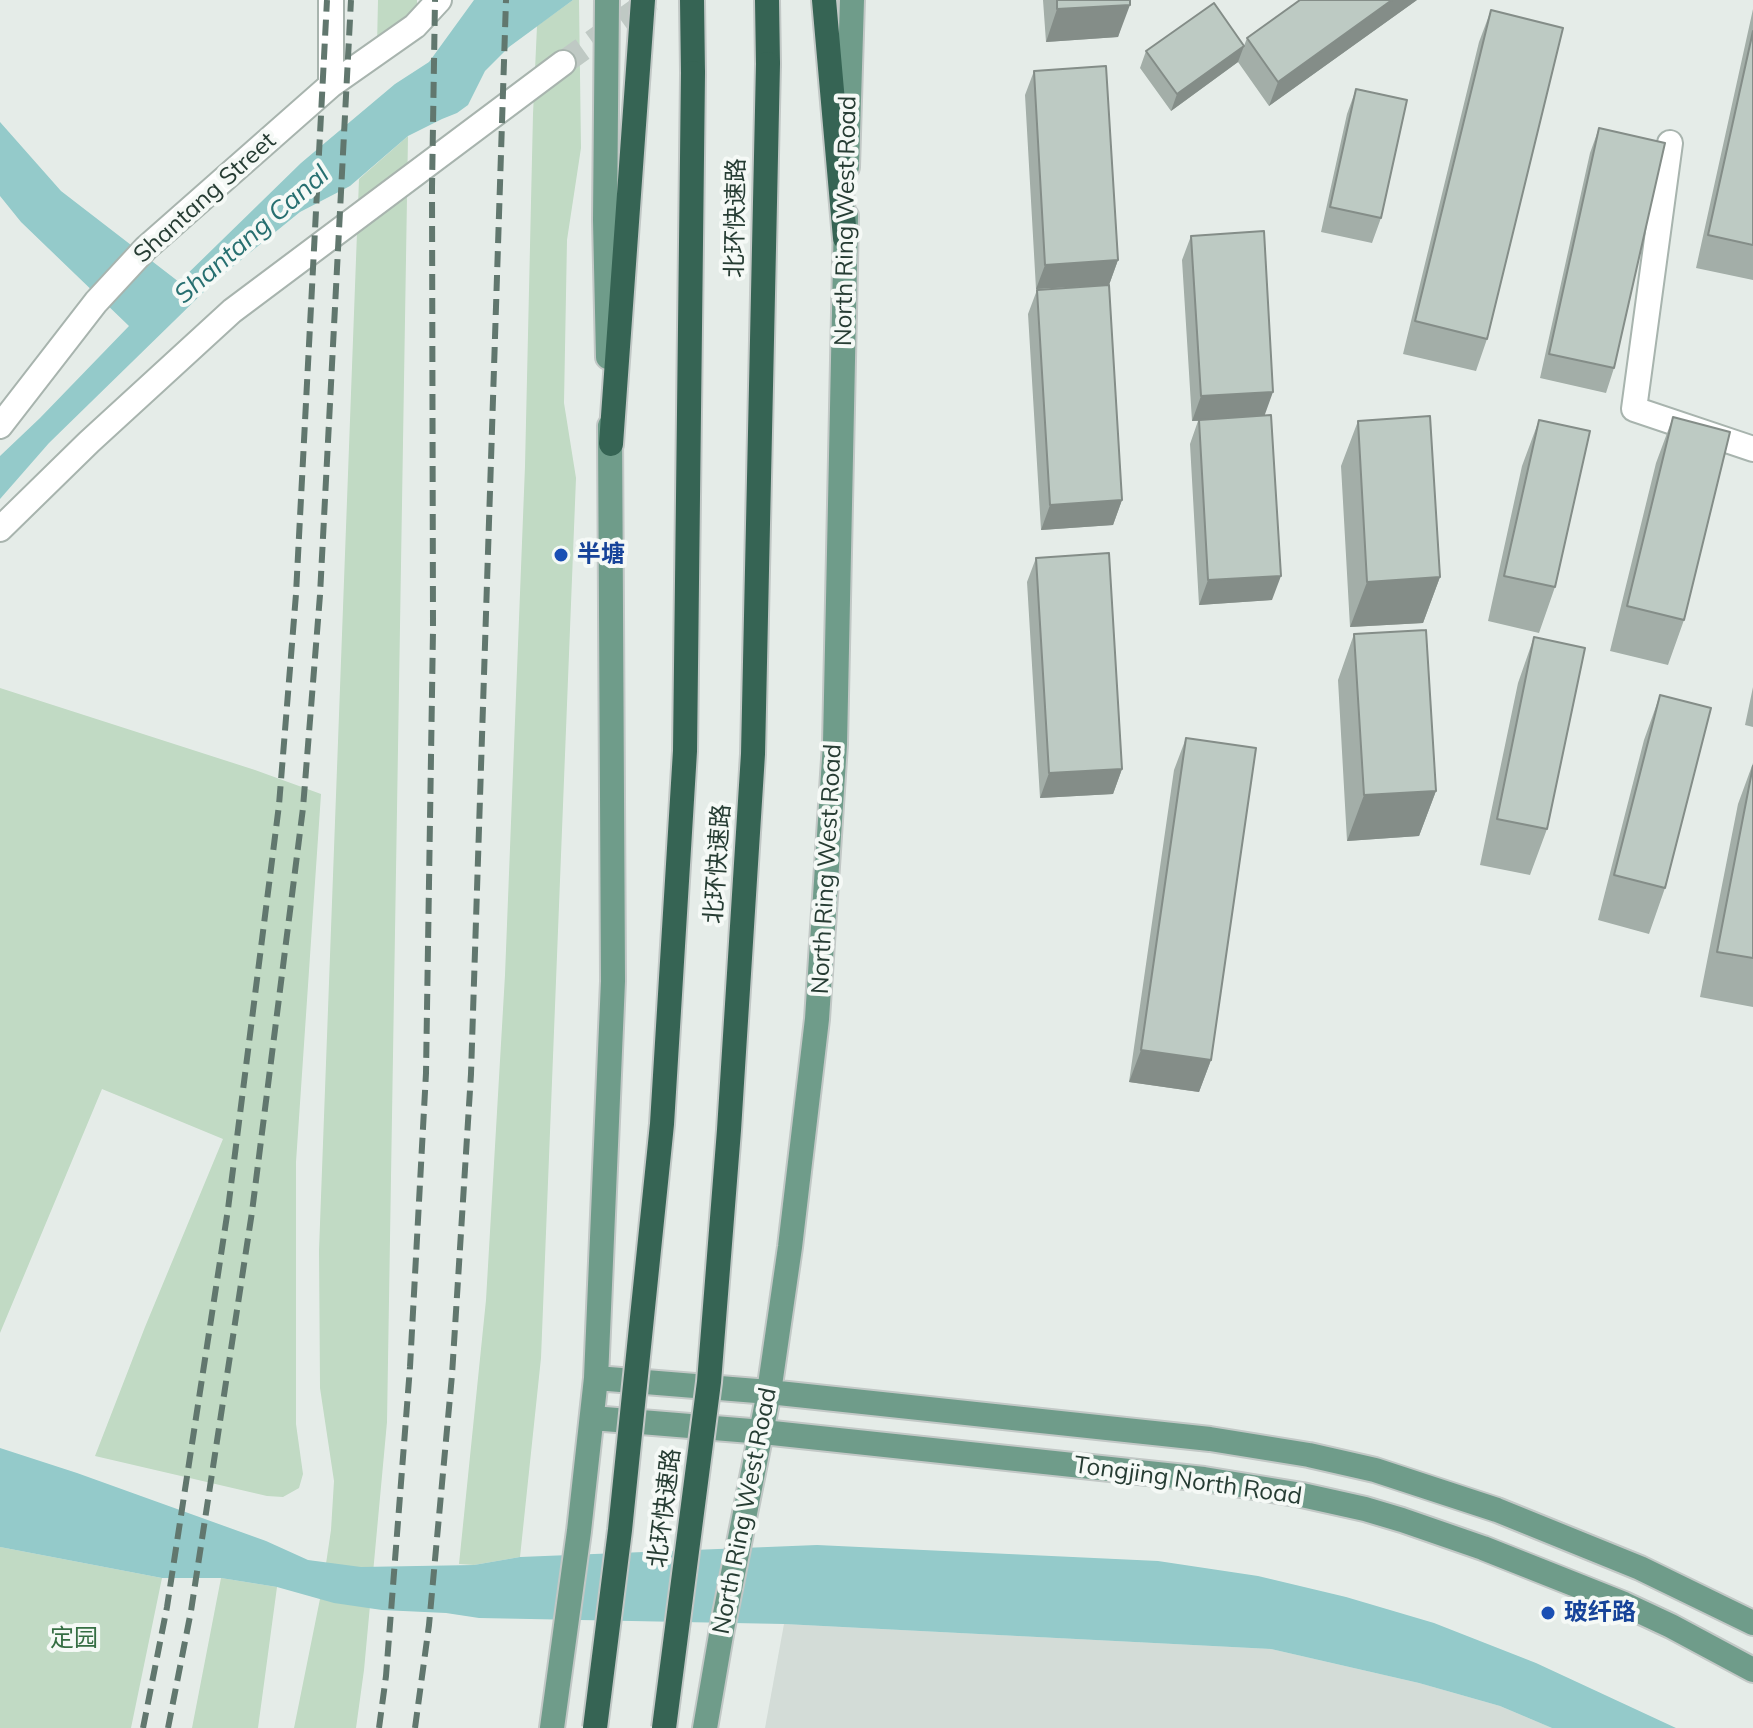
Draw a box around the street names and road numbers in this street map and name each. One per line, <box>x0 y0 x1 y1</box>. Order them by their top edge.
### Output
street label: North Ring West Road <box>829 96 863 346</box>
street label: Shantang Street <box>128 127 282 269</box>
street label: 北环快速路 <box>721 158 751 278</box>
street label: North Ring West Road <box>806 743 848 995</box>
street label: 北环快速路 <box>699 803 737 925</box>
street label: North Ring West Road <box>707 1385 783 1637</box>
street label: 北环快速路 <box>643 1447 687 1569</box>
street label: Tongjing North Road <box>1072 1451 1304 1511</box>

